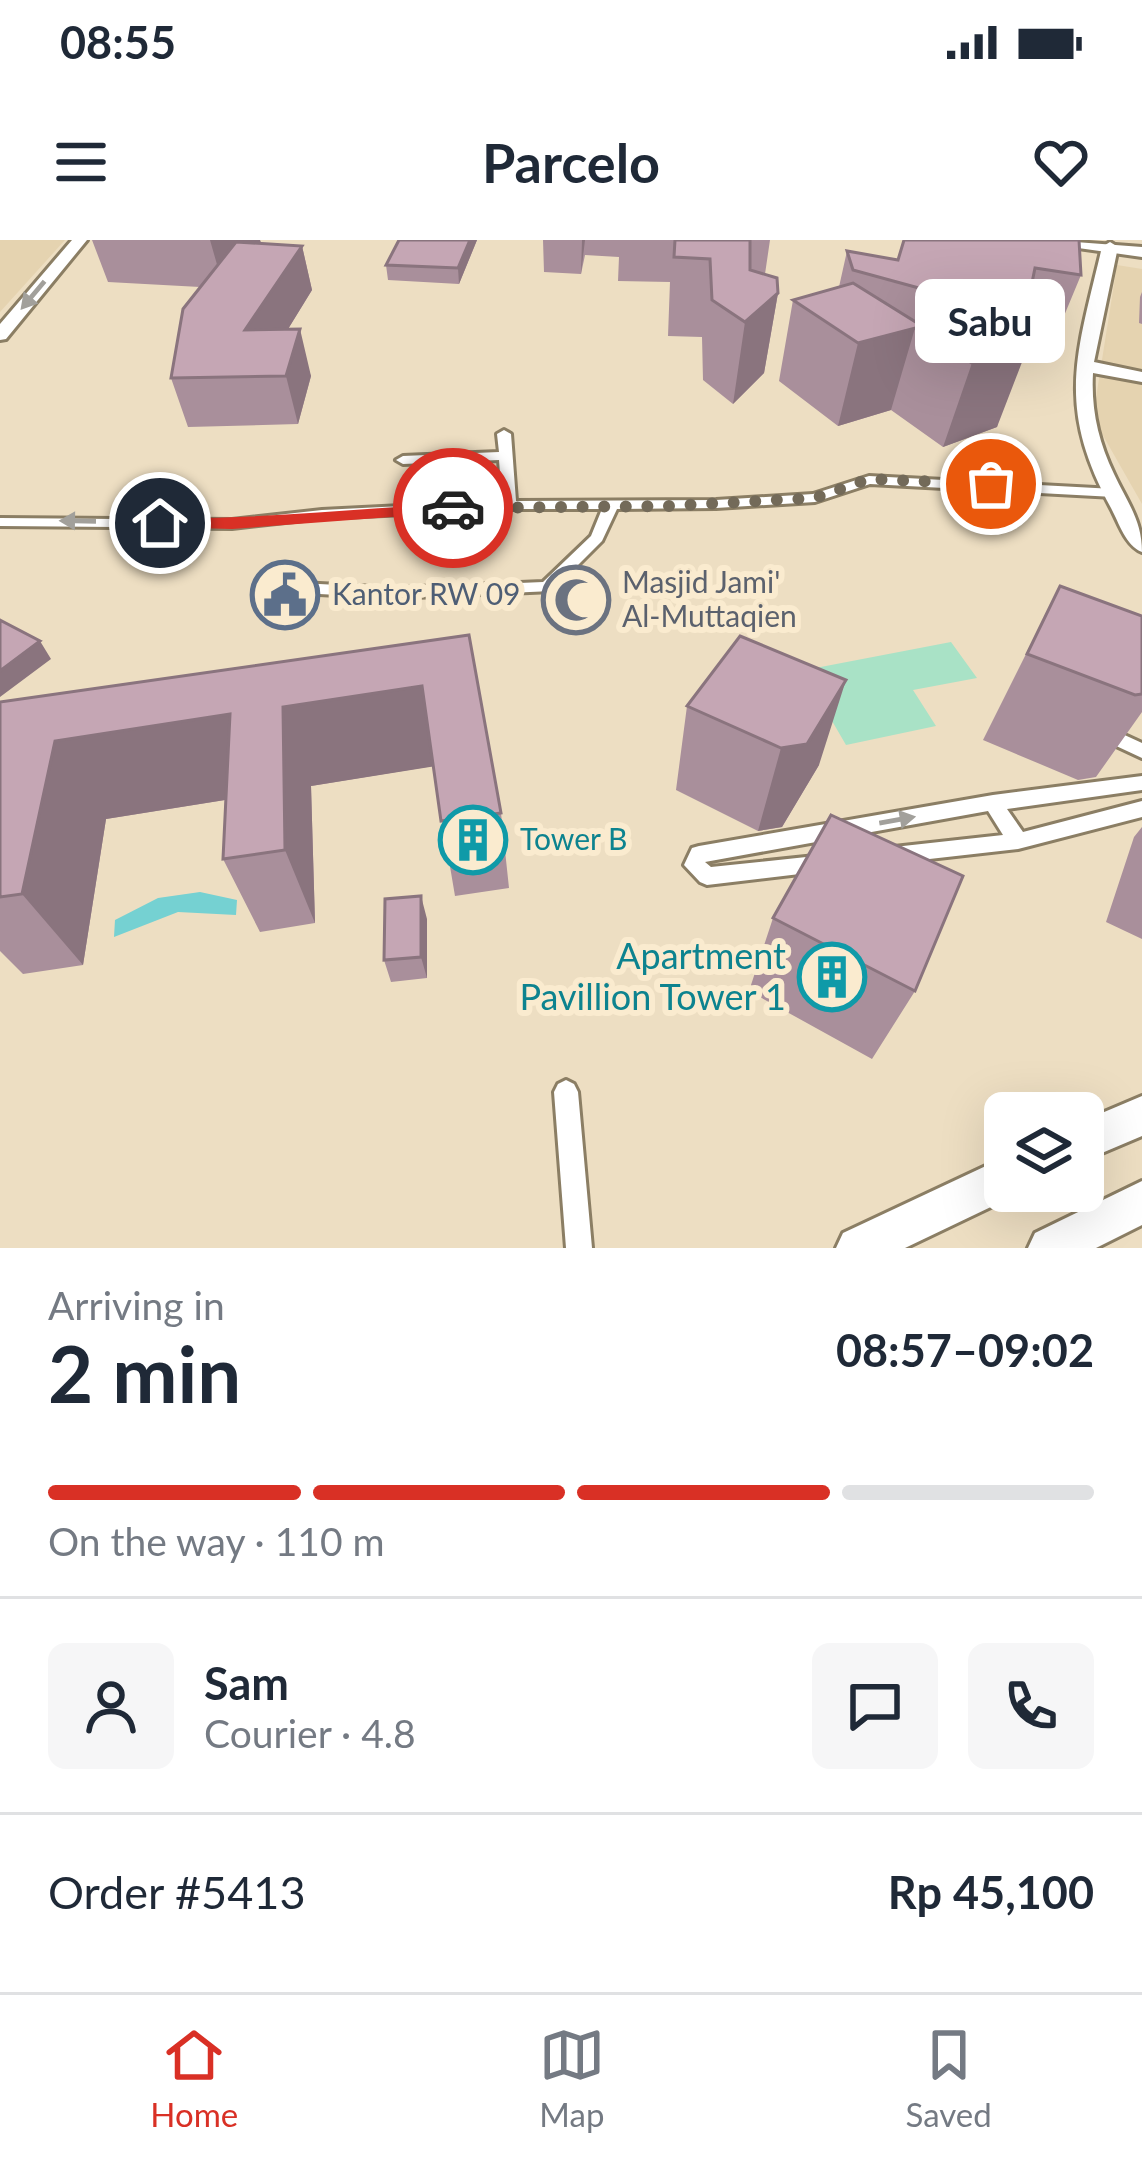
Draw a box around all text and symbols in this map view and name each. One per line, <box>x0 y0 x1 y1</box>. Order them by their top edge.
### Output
text: 08:55 <box>60 15 176 69</box>
icon: menu <box>48 129 114 195</box>
icon: heart <box>1028 129 1094 195</box>
text: Parcelo <box>482 130 660 195</box>
one-way arrow <box>21 280 47 310</box>
callout: Sabu <box>916 280 1066 364</box>
text: Sabu <box>947 298 1033 344</box>
pin <box>940 433 1042 535</box>
courier <box>393 448 513 568</box>
icon: bag <box>958 451 1024 517</box>
pin <box>109 472 211 574</box>
icon: car <box>420 475 486 541</box>
icon: home <box>127 490 193 556</box>
one-way arrow <box>58 511 96 531</box>
public building icon: Kantor RW 09 <box>250 560 320 630</box>
place label: Masjid Jami' Al-Muttaqien <box>622 563 797 633</box>
mosque icon: Masjid Jami' Al-Muttaqien <box>541 565 611 635</box>
place label: Kantor RW 09 <box>332 575 521 611</box>
building icon: Tower B <box>438 805 508 875</box>
one-way arrow <box>879 810 916 829</box>
place label: Tower B <box>520 820 627 856</box>
place label: Apartment Pavillion Tower 1 <box>519 933 786 1018</box>
building icon: Apartment Pavillion Tower 1 <box>797 942 867 1012</box>
map controls <box>984 1092 1104 1212</box>
button: layers <box>984 1092 1104 1212</box>
text: Arriving in <box>48 1282 225 1328</box>
text: 08:57–09:02 <box>836 1323 1094 1377</box>
text: 2 min <box>48 1326 241 1420</box>
text: On the way · 110 m <box>48 1518 385 1564</box>
button: person <box>48 1643 174 1769</box>
button: chat <box>812 1643 938 1769</box>
button: phone <box>968 1643 1094 1769</box>
text: Sam <box>204 1656 289 1710</box>
text: Courier · 4.8 <box>204 1710 416 1756</box>
text: Order #5413 <box>48 1865 306 1919</box>
text: Rp 45,100 <box>888 1865 1094 1919</box>
tab: Home <box>150 2022 238 2134</box>
tab: Map <box>539 2022 605 2134</box>
tab: Saved <box>905 2022 992 2134</box>

